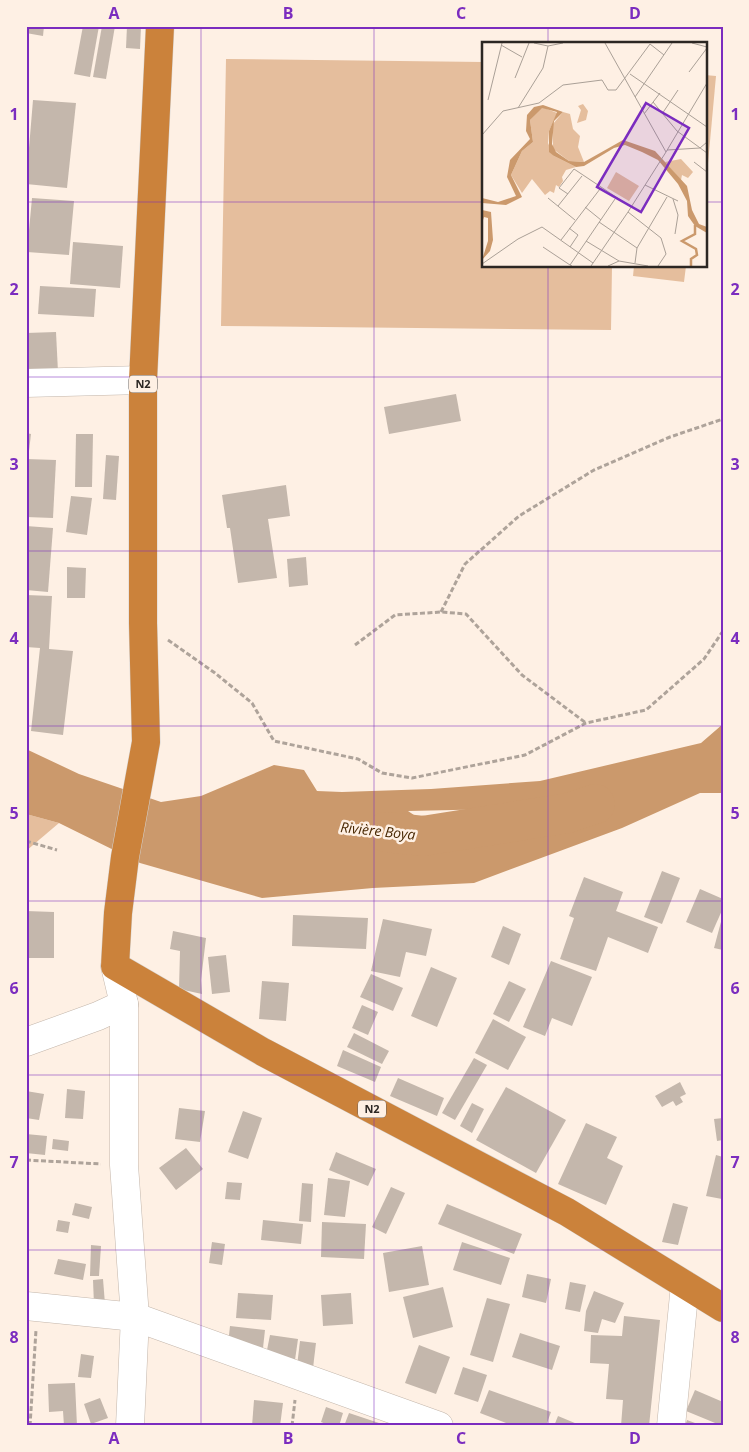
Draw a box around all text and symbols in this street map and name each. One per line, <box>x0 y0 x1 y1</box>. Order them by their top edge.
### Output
text: A <box>108 2 120 24</box>
text: B <box>283 2 293 24</box>
text: C <box>456 2 466 24</box>
text: D <box>629 2 641 24</box>
inset map <box>482 42 706 268</box>
text: 1 <box>9 103 19 125</box>
text: 1 <box>730 103 740 125</box>
text: 2 <box>9 278 19 300</box>
text: 2 <box>730 278 740 300</box>
road number: N2 <box>129 376 157 392</box>
text: 3 <box>9 453 19 475</box>
text: 3 <box>730 453 740 475</box>
text: 4 <box>9 627 19 649</box>
text: 4 <box>730 627 740 649</box>
text: 5 <box>9 802 19 824</box>
text: 5 <box>730 802 740 824</box>
water label: Rivière Boya <box>340 817 417 844</box>
text: 6 <box>9 977 19 999</box>
text: 6 <box>730 977 740 999</box>
road number: N2 <box>358 1100 386 1118</box>
text: 7 <box>9 1151 19 1173</box>
text: 7 <box>730 1151 740 1173</box>
text: 8 <box>9 1326 19 1348</box>
text: 8 <box>730 1326 740 1348</box>
text: A <box>108 1427 120 1449</box>
text: B <box>283 1427 293 1449</box>
text: C <box>456 1427 466 1449</box>
text: D <box>629 1427 641 1449</box>

